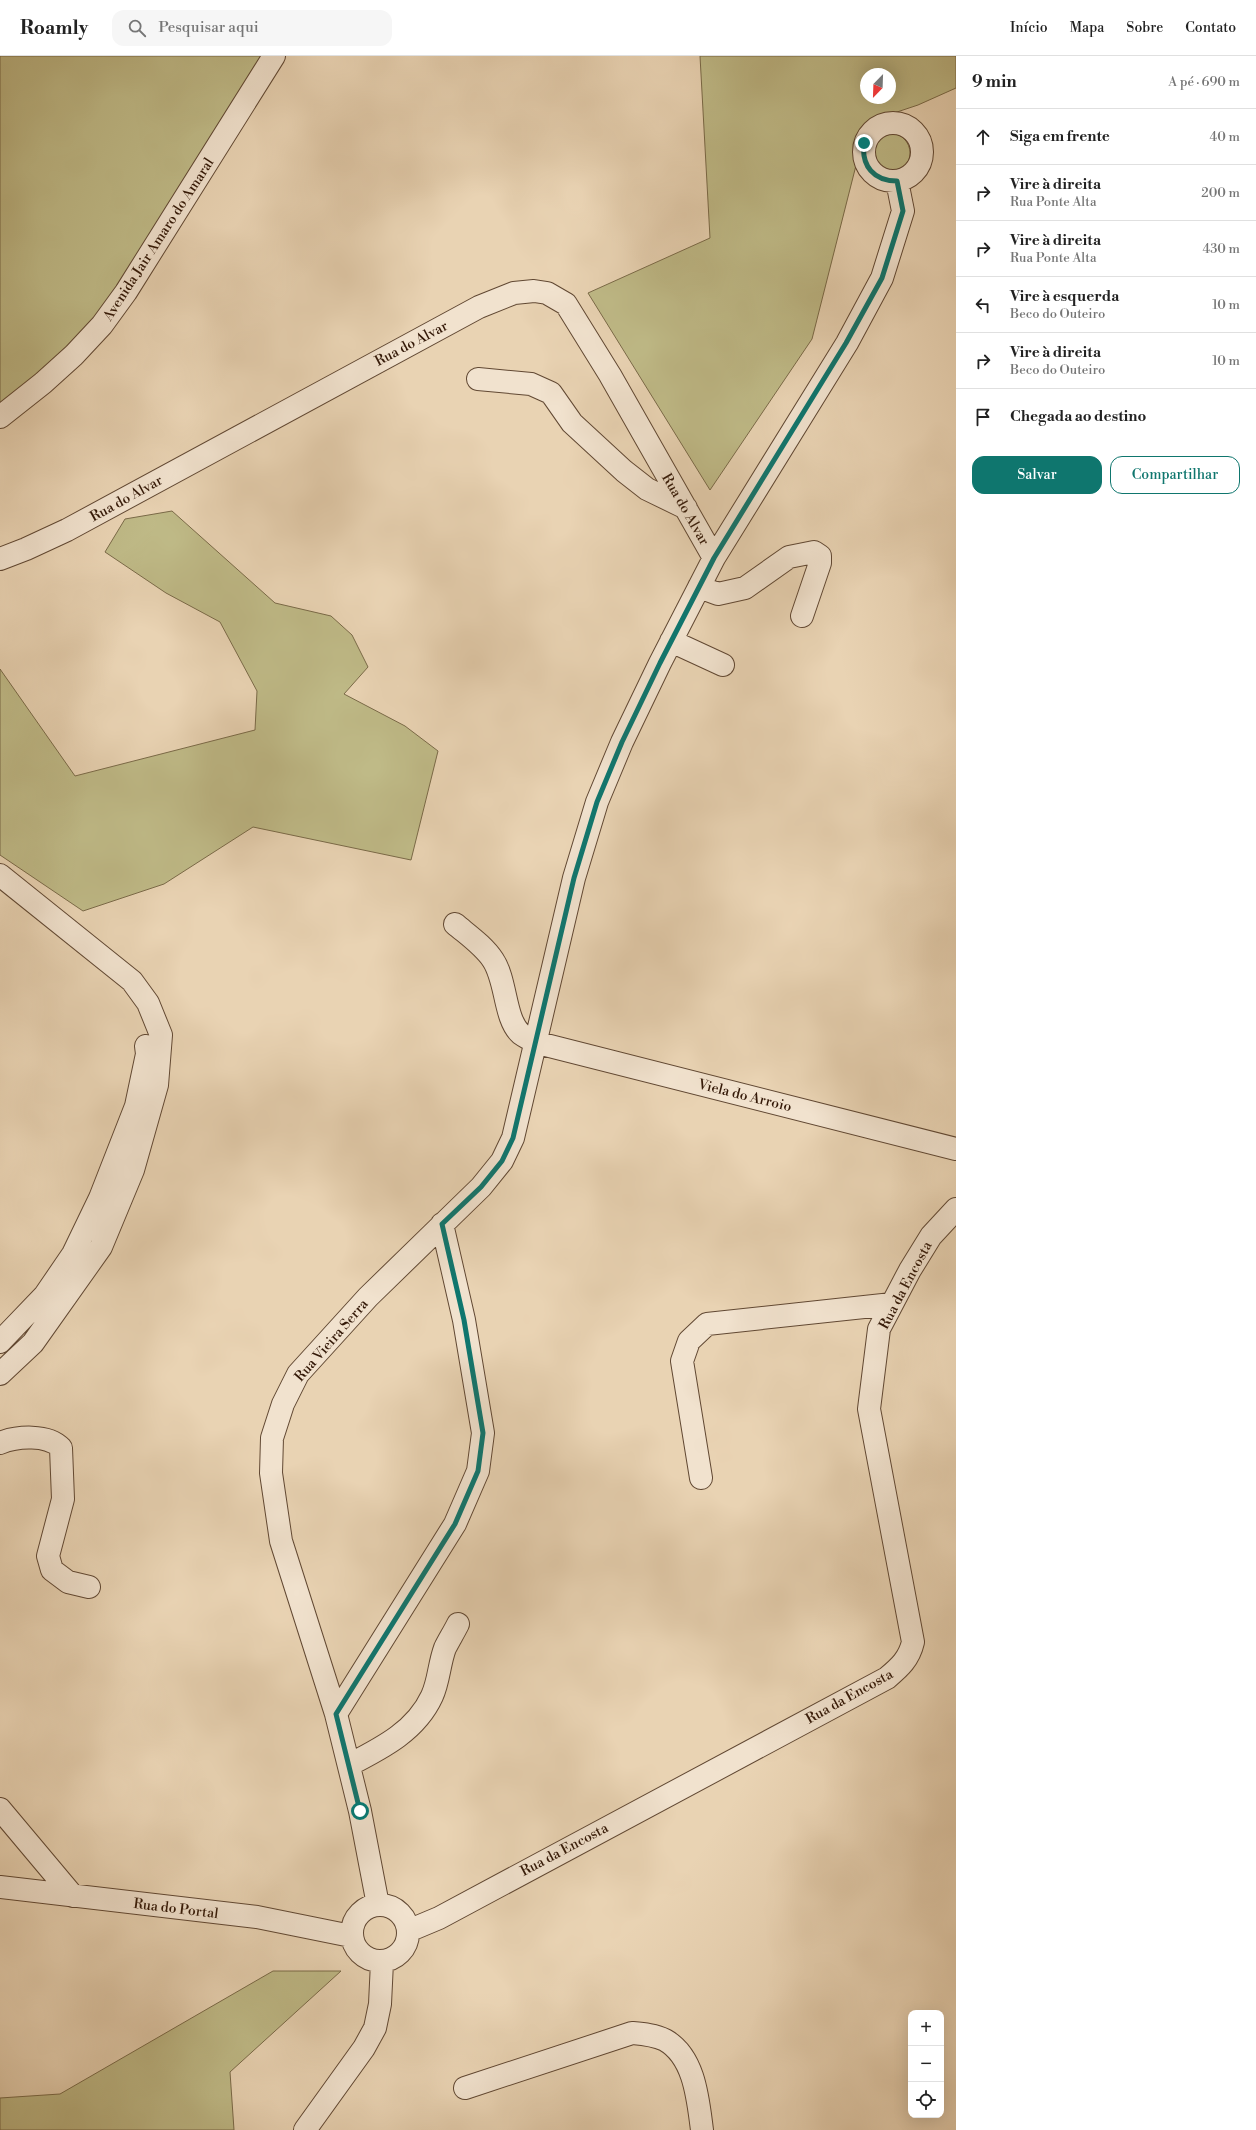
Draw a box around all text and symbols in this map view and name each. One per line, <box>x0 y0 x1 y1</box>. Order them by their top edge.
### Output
search box <box>112 10 392 46</box>
text: Roamly <box>20 16 88 40</box>
icon: search <box>126 17 148 39</box>
text: Pesquisar aqui <box>158 18 259 37</box>
text: Início <box>1010 19 1048 37</box>
text: Mapa <box>1070 19 1104 37</box>
text: Sobre <box>1126 19 1163 37</box>
text: Contato <box>1185 19 1236 37</box>
north arrow <box>860 68 896 104</box>
text: 9 min <box>972 71 1017 93</box>
text: A pé · 690 m <box>1168 74 1240 90</box>
icon: ahead <box>972 126 994 148</box>
text: Siga em frente <box>1010 127 1110 146</box>
text: 40 m <box>1210 129 1240 145</box>
route end <box>855 134 873 152</box>
street label: Avenida Jair Amaro do Amaral <box>99 155 218 325</box>
text: Vire à direita <box>1010 175 1101 194</box>
icon: right <box>972 182 994 204</box>
text: 200 m <box>1201 185 1240 201</box>
text: Rua Ponte Alta <box>1010 194 1097 210</box>
text: Vire à direita <box>1010 231 1101 250</box>
icon: right <box>972 238 994 260</box>
text: 430 m <box>1202 241 1240 257</box>
text: Rua Ponte Alta <box>1010 250 1097 266</box>
text: Vire à esquerda <box>1010 287 1119 306</box>
icon: left <box>972 294 994 316</box>
text: 10 m <box>1212 297 1240 313</box>
text: Beco do Outeiro <box>1010 306 1105 322</box>
street label: Rua do Alvar <box>372 317 451 371</box>
text: Vire à direita <box>1010 343 1101 362</box>
icon: right <box>972 350 994 372</box>
text: 10 m <box>1212 353 1240 369</box>
text: Beco do Outeiro <box>1010 362 1105 378</box>
icon: arrive <box>972 406 994 428</box>
text: Chegada ao destino <box>1010 407 1146 426</box>
button: Salvar <box>972 456 1102 494</box>
button: Compartilhar <box>1110 456 1240 494</box>
street label: Rua do Alvar <box>657 470 713 549</box>
street label: Rua do Alvar <box>87 472 166 526</box>
street label: Viela do Arroio <box>695 1075 794 1116</box>
street label: Rua da Encosta <box>875 1238 937 1333</box>
street label: Rua Vieira Serra <box>291 1295 373 1386</box>
street label: Rua da Encosta <box>803 1665 897 1728</box>
route start <box>351 1802 369 1820</box>
street label: Rua da Encosta <box>517 1819 612 1881</box>
street label: Rua do Portal <box>132 1895 219 1923</box>
map controls <box>908 2010 944 2118</box>
button: + <box>908 2010 944 2046</box>
button: − <box>908 2046 944 2082</box>
button: locate <box>908 2082 944 2118</box>

